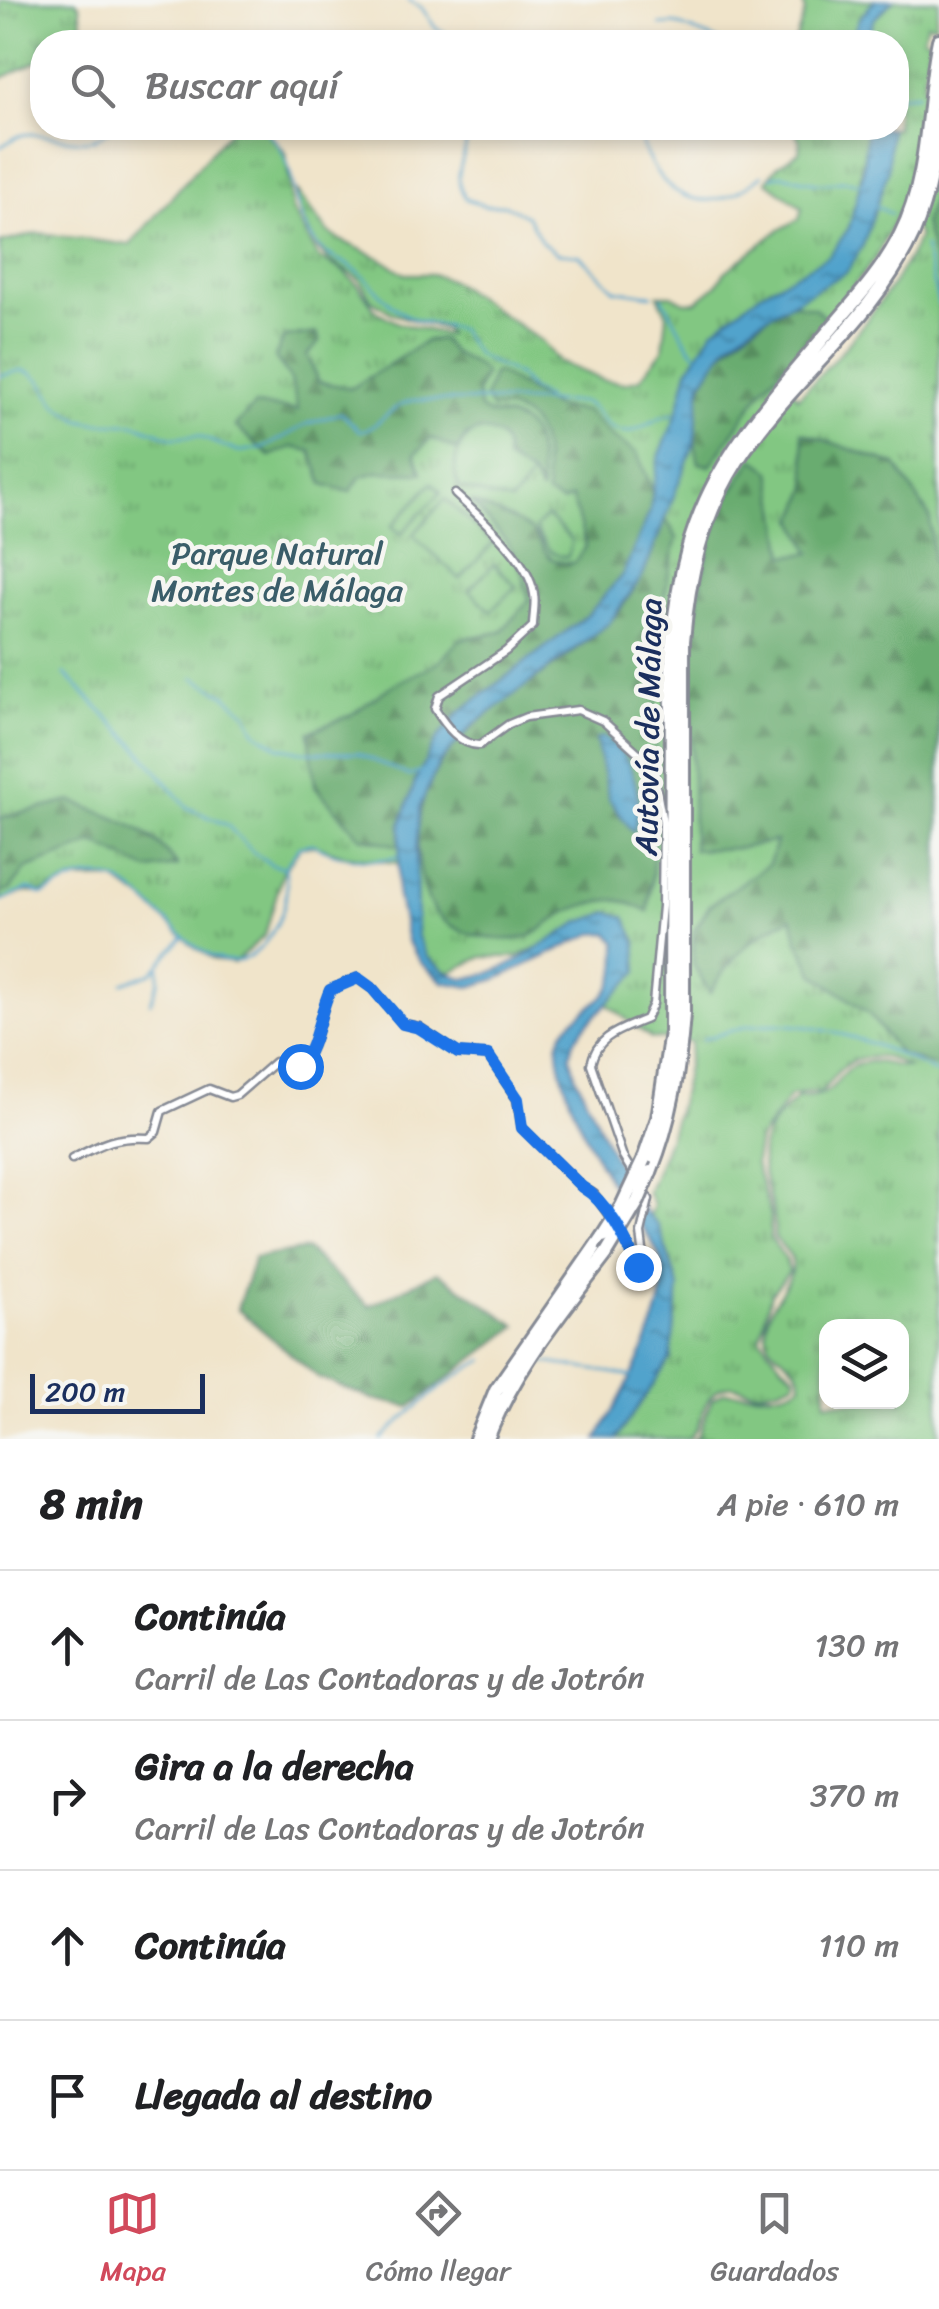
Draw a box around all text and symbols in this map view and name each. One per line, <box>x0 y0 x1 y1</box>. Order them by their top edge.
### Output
search box <box>30 30 909 140</box>
text: Buscar aquí <box>145 52 339 119</box>
icon: search <box>65 58 120 113</box>
park label: Parque Natural Montes de Málaga <box>151 525 404 619</box>
street label: Autovía de Málaga <box>618 598 679 857</box>
route start <box>278 1044 324 1090</box>
route end <box>616 1245 662 1291</box>
map controls <box>819 1319 909 1409</box>
button: layers <box>819 1319 909 1409</box>
text: 200 m <box>45 1367 125 1416</box>
scale bar <box>30 1369 205 1414</box>
text: 8 min <box>40 1467 143 1541</box>
text: A pie · 610 m <box>717 1476 899 1533</box>
text: Continúa <box>135 1583 286 1650</box>
text: 130 m <box>815 1617 899 1674</box>
icon: ahead <box>40 1618 95 1673</box>
text: Carril de Las Contadoras y de Jotrón <box>135 1650 645 1707</box>
text: Gira a la derecha <box>135 1733 414 1800</box>
text: 370 m <box>810 1767 899 1824</box>
icon: right <box>40 1768 95 1823</box>
text: Carril de Las Contadoras y de Jotrón <box>135 1800 645 1857</box>
text: Continúa <box>135 1912 286 1979</box>
text: 110 m <box>818 1917 899 1974</box>
icon: ahead <box>40 1918 95 1973</box>
text: Llegada al destino <box>135 2062 432 2129</box>
icon: arrive <box>40 2068 95 2123</box>
tab: Mapa <box>100 2186 166 2295</box>
tab: Cómo llegar <box>366 2186 510 2295</box>
tab: Guardados <box>710 2186 839 2295</box>

